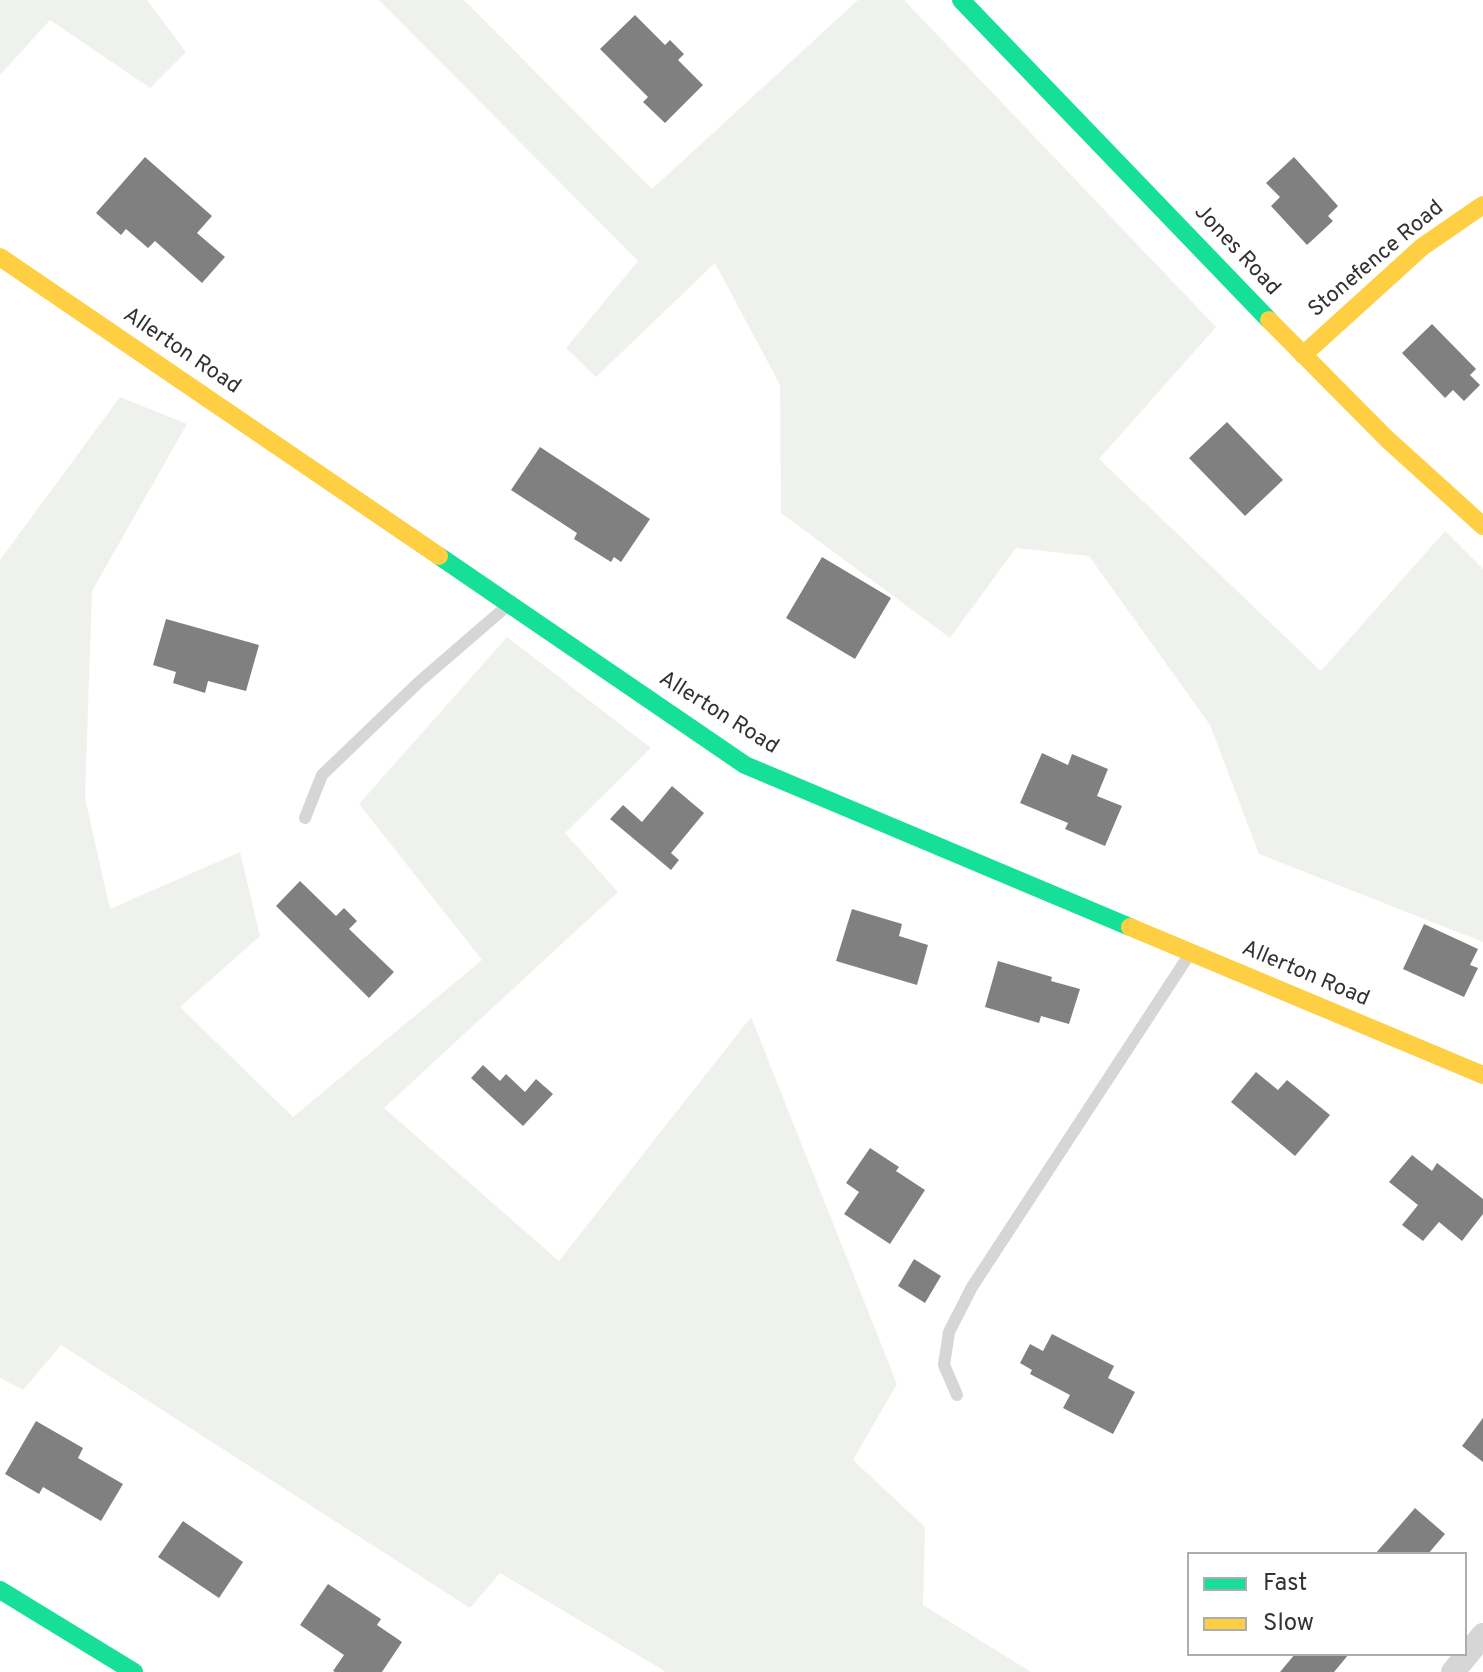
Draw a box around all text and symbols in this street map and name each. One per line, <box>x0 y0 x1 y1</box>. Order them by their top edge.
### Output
street label: Stonefence Road <box>1304 196 1450 324</box>
street label: Jones Road <box>1187 200 1285 302</box>
street label: Allerton Road <box>117 303 245 401</box>
street label: Allerton Road <box>653 667 783 761</box>
street label: Allerton Road <box>1237 936 1373 1014</box>
legend <box>1187 1552 1467 1656</box>
text: Fast <box>1263 1569 1307 1599</box>
text: Slow <box>1263 1609 1314 1639</box>

